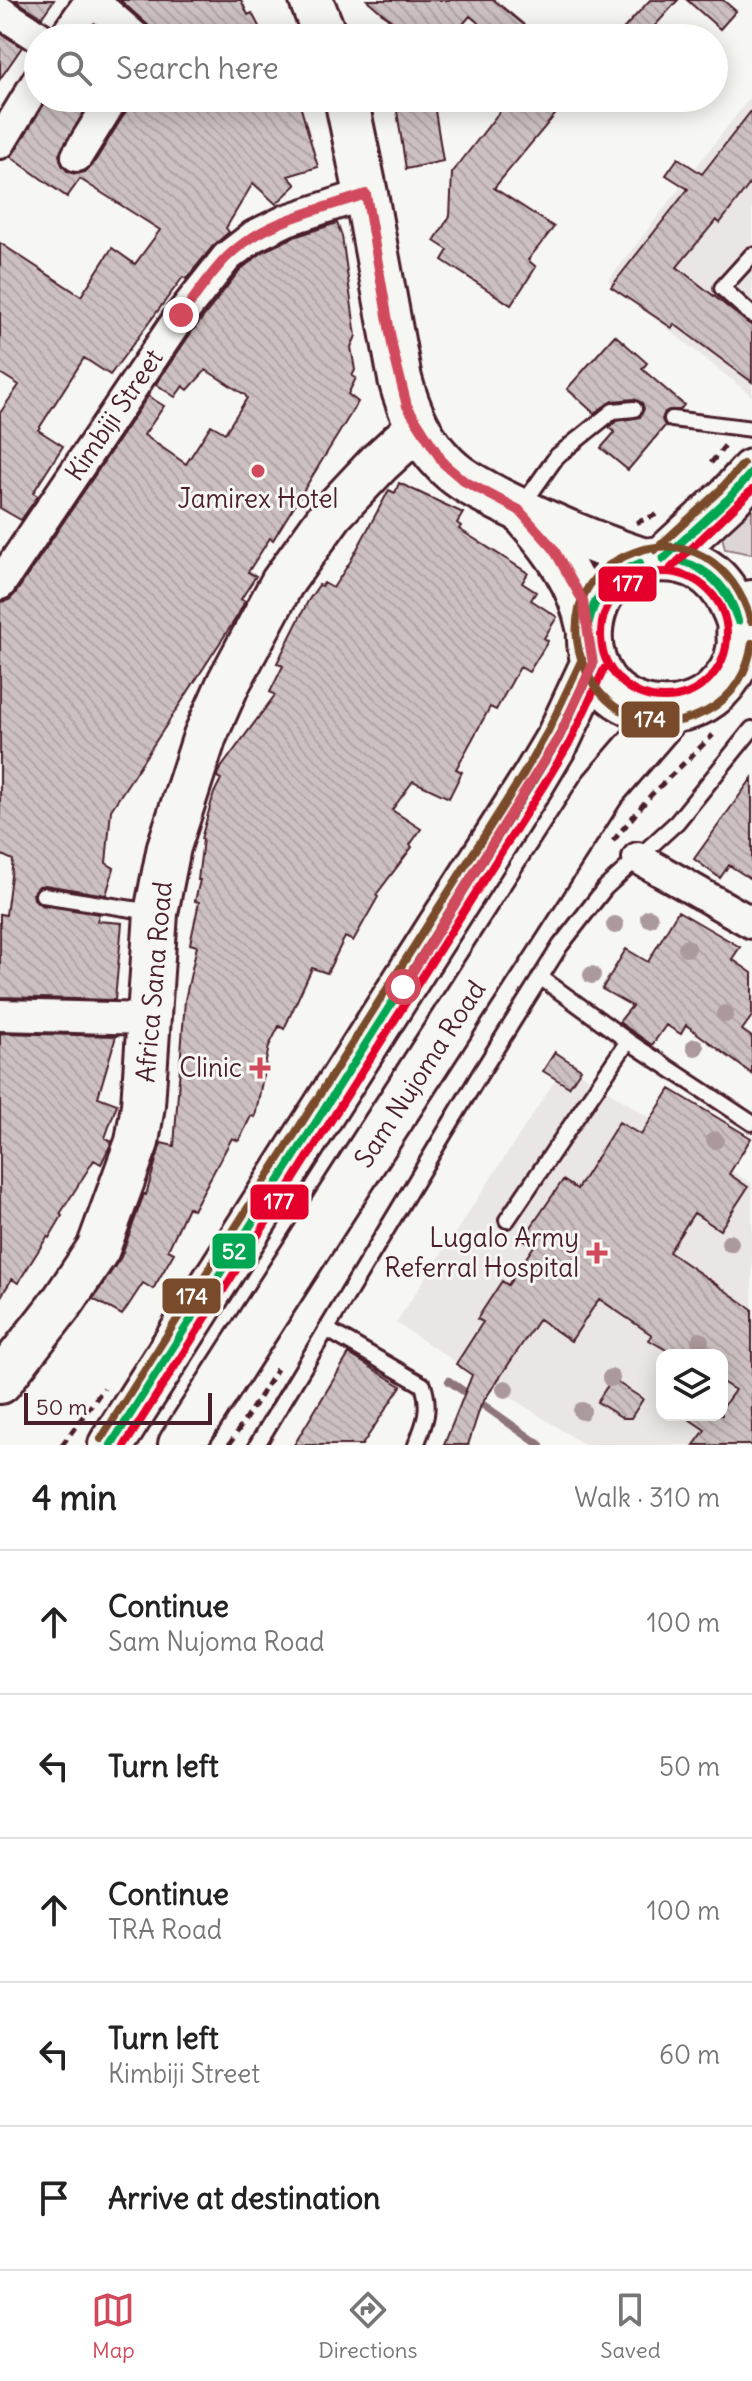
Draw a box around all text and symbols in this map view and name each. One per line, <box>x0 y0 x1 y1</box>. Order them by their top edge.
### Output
search box <box>24 24 728 112</box>
icon: search <box>52 46 96 90</box>
text: Search here <box>116 49 279 87</box>
route end <box>163 297 199 333</box>
street label: Kimbiji Street <box>57 342 170 487</box>
marker: Jamirex Hotel <box>249 462 267 480</box>
place label: Jamirex Hotel <box>178 482 338 515</box>
line badge: 177 <box>597 565 658 603</box>
text: 177 <box>613 569 643 597</box>
line badge: 174 <box>620 700 681 739</box>
text: 174 <box>634 705 666 733</box>
street label: Africa Sana Road <box>128 880 179 1084</box>
route start <box>385 969 421 1005</box>
street label: Sam Nujoma Road <box>347 974 492 1173</box>
place label: Clinic <box>179 1051 242 1084</box>
marker: Clinic <box>249 1057 271 1079</box>
line badge: 177 <box>249 1183 310 1221</box>
text: 177 <box>264 1187 294 1215</box>
place label: Lugalo Army Referral Hospital <box>384 1221 579 1284</box>
line badge: 52 <box>211 1232 257 1270</box>
text: 52 <box>222 1237 246 1265</box>
marker: Lugalo Army Referral Hospital <box>586 1242 608 1264</box>
line badge: 174 <box>161 1277 222 1315</box>
text: 174 <box>176 1282 208 1310</box>
map controls <box>656 1349 728 1421</box>
button: layers <box>656 1349 728 1421</box>
scale bar <box>24 1389 212 1425</box>
text: 50 m <box>36 1393 88 1421</box>
text: 4 min <box>32 1476 117 1519</box>
text: Walk · 310 m <box>574 1481 720 1514</box>
text: Continue <box>108 1587 229 1625</box>
icon: ahead <box>32 1600 76 1644</box>
text: 100 m <box>646 1606 720 1639</box>
text: Sam Nujoma Road <box>108 1625 324 1658</box>
icon: left <box>32 1744 76 1788</box>
text: Turn left <box>108 1747 219 1785</box>
text: 50 m <box>659 1750 720 1783</box>
text: Continue <box>108 1875 229 1913</box>
icon: ahead <box>32 1888 76 1932</box>
text: 100 m <box>646 1894 720 1927</box>
text: TRA Road <box>108 1913 222 1946</box>
text: Turn left <box>108 2019 219 2057</box>
icon: left <box>32 2032 76 2076</box>
text: 60 m <box>659 2038 720 2071</box>
text: Kimbiji Street <box>108 2057 260 2090</box>
icon: arrive <box>32 2176 76 2220</box>
text: Arrive at destination <box>108 2179 380 2217</box>
tab: Map <box>91 2288 135 2364</box>
tab: Directions <box>318 2288 418 2364</box>
tab: Saved <box>600 2288 661 2364</box>

